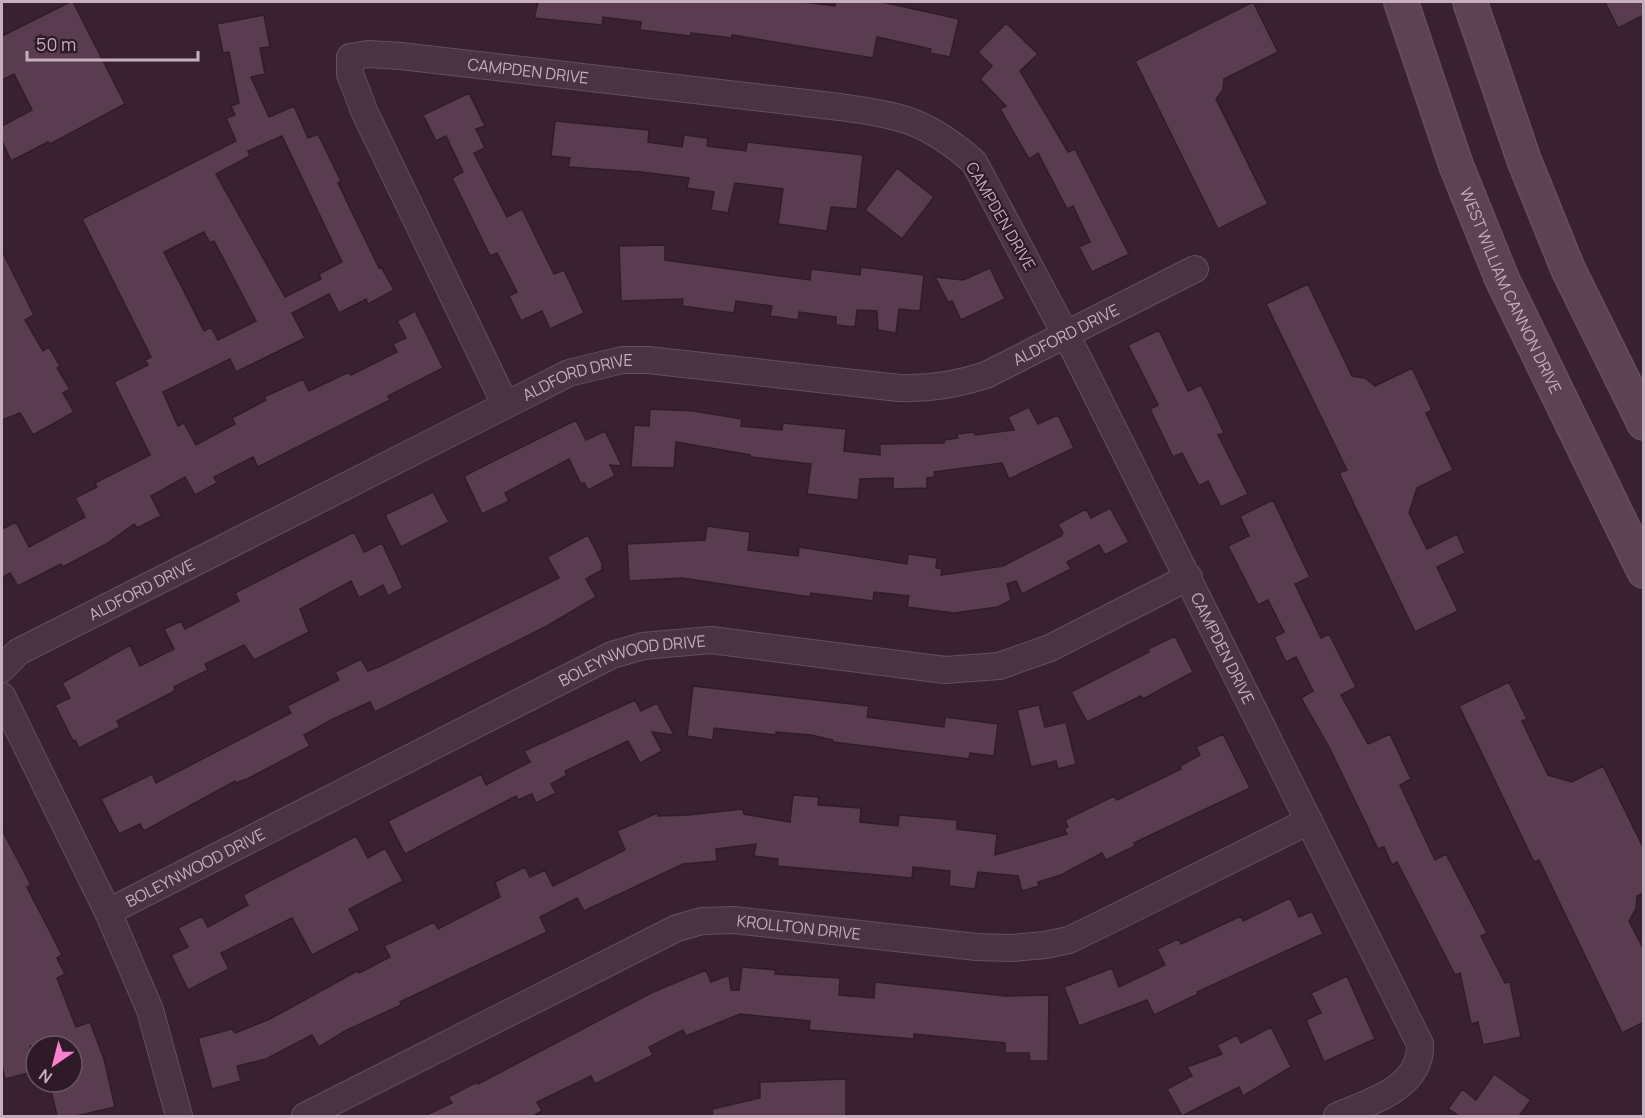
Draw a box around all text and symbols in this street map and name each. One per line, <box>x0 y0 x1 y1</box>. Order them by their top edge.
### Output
scale bar <box>27 24 198 62</box>
text: 50 m <box>36 32 76 56</box>
street label: CAMPDEN DRIVE <box>466 53 590 89</box>
street label: CAMPDEN DRIVE <box>961 158 1041 274</box>
street label: WEST WILLIAM CANNON DRIVE <box>1455 184 1567 397</box>
street label: ALDFORD DRIVE <box>1009 298 1123 371</box>
street label: ALDFORD DRIVE <box>519 349 633 406</box>
street label: ALDFORD DRIVE <box>85 553 198 625</box>
street label: CAMPDEN DRIVE <box>1186 589 1260 708</box>
street label: BOLEYNWOOD DRIVE <box>555 630 707 691</box>
street label: BOLEYNWOOD DRIVE <box>122 823 269 912</box>
street label: KROLLTON DRIVE <box>736 909 862 945</box>
north arrow <box>24 1034 84 1094</box>
text: N <box>34 1064 56 1089</box>

